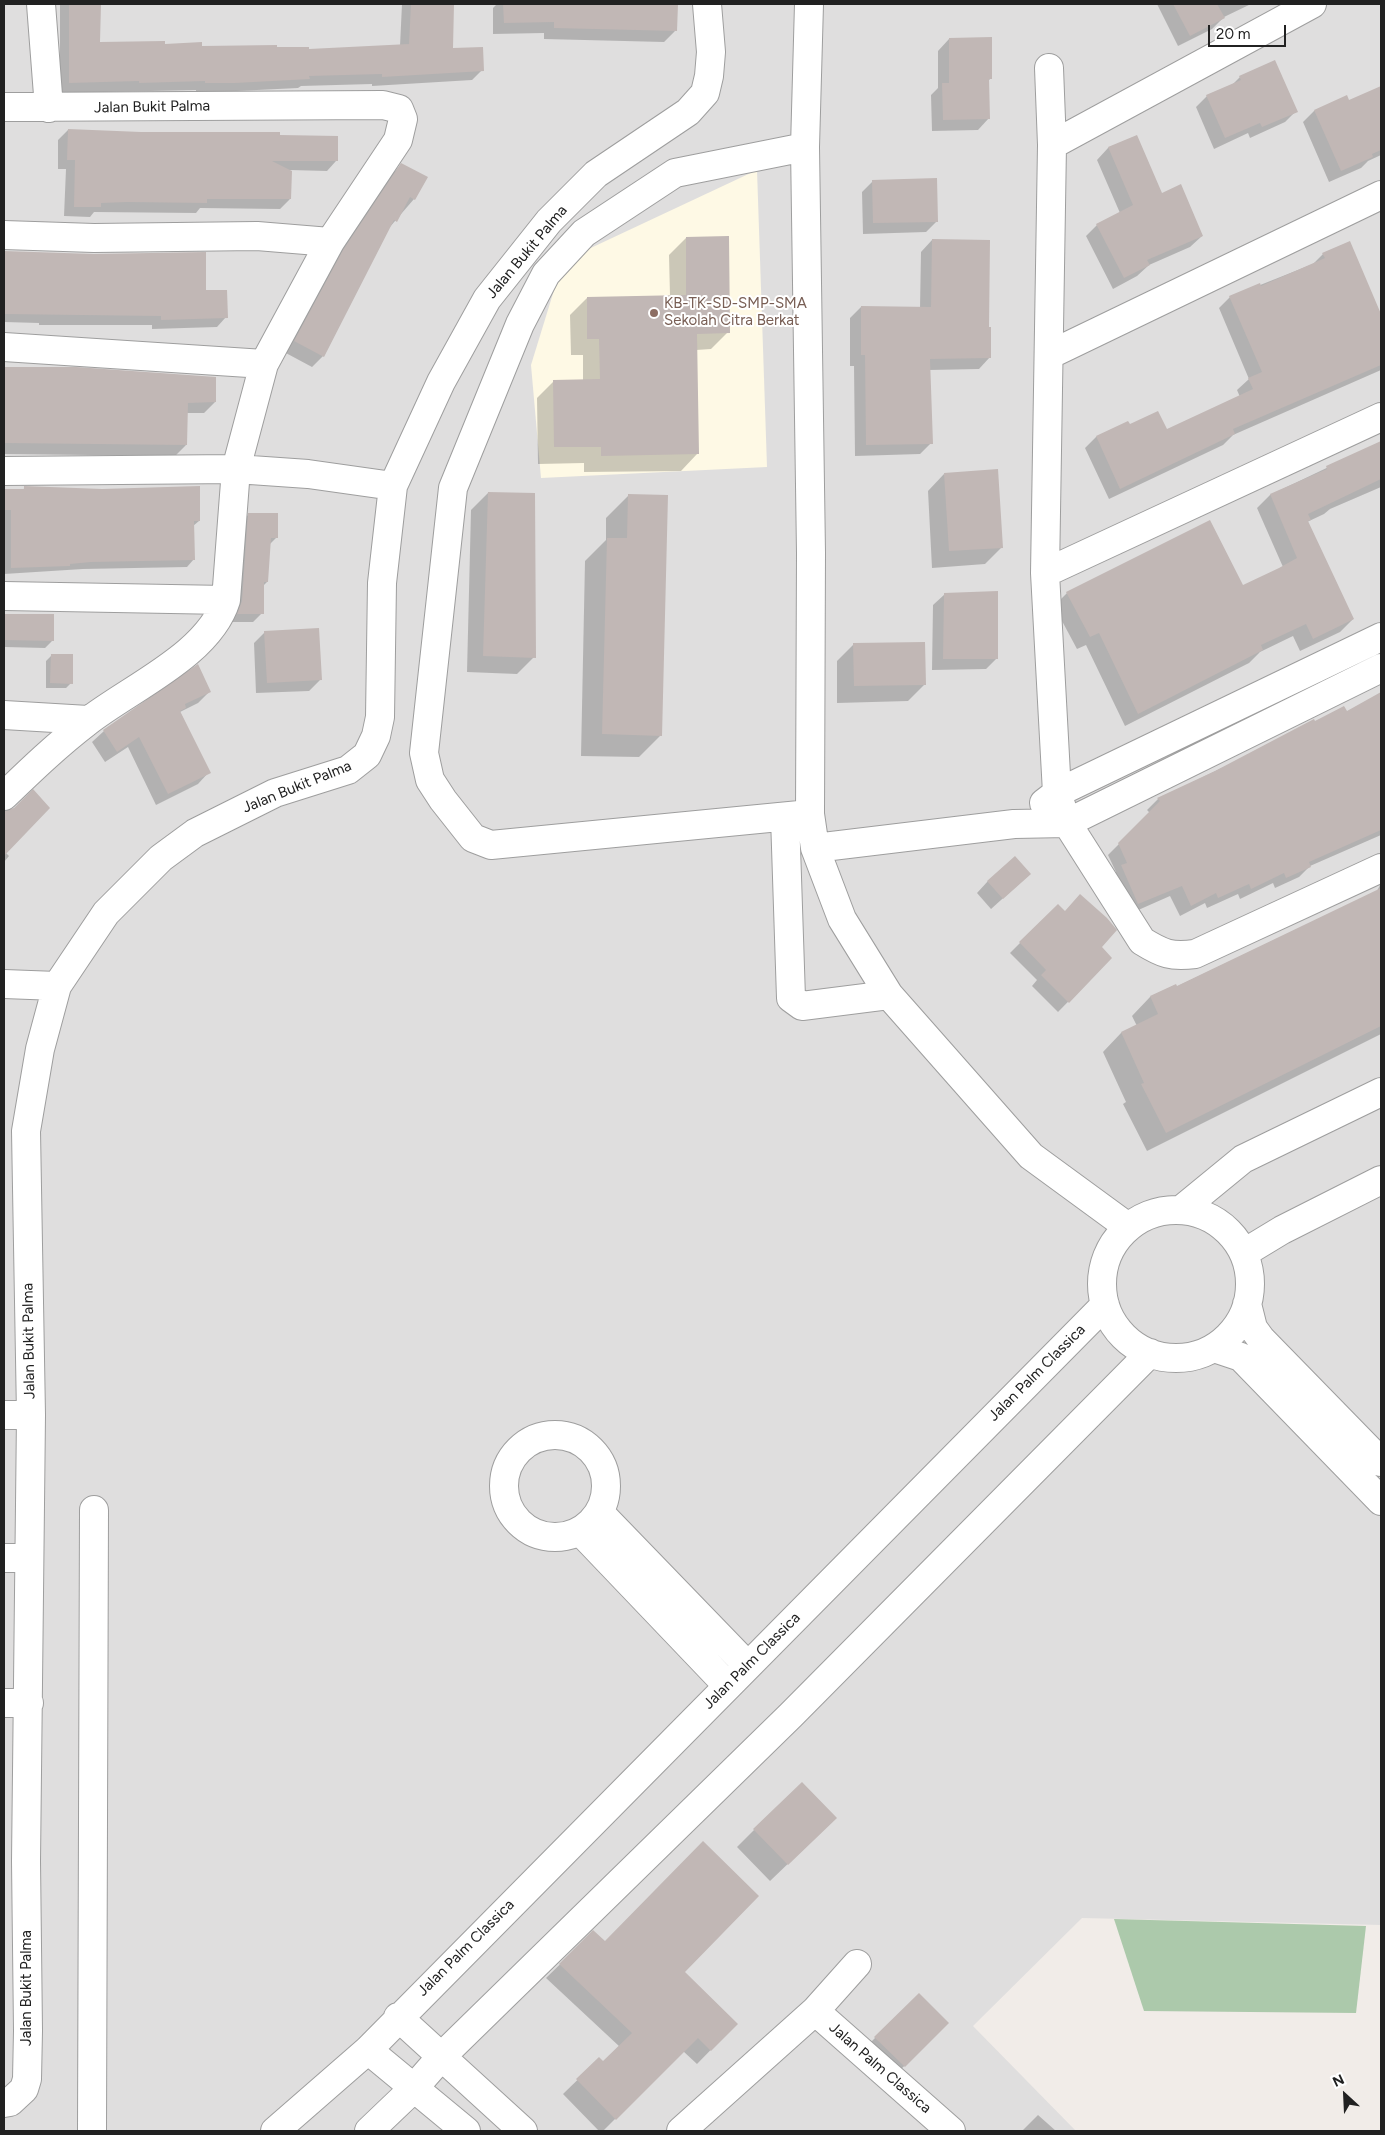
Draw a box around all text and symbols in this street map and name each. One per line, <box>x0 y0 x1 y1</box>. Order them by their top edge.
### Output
scale bar <box>1210 15 1288 47</box>
text: 20 m <box>1216 25 1250 43</box>
street label: Jalan Bukit Palma <box>94 97 210 117</box>
street label: Jalan Bukit Palma <box>483 202 571 302</box>
place label: KB-TK-SD-SMP-SMA Sekolah Citra Berkat <box>664 295 807 330</box>
marker: KB-TK-SD-SMP-SMA Sekolah Citra Berkat <box>648 307 660 319</box>
street label: Jalan Bukit Palma <box>240 757 354 817</box>
street label: Jalan Bukit Palma <box>19 1283 39 1399</box>
street label: Jalan Palm Classica <box>985 1321 1089 1425</box>
street label: Jalan Palm Classica <box>700 1609 804 1713</box>
street label: Jalan Palm Classica <box>414 1896 518 2000</box>
street label: Jalan Bukit Palma <box>18 1930 36 2046</box>
street label: Jalan Palm Classica <box>825 2019 935 2117</box>
north arrow <box>1320 2070 1370 2120</box>
text: N <box>1330 2071 1347 2091</box>

